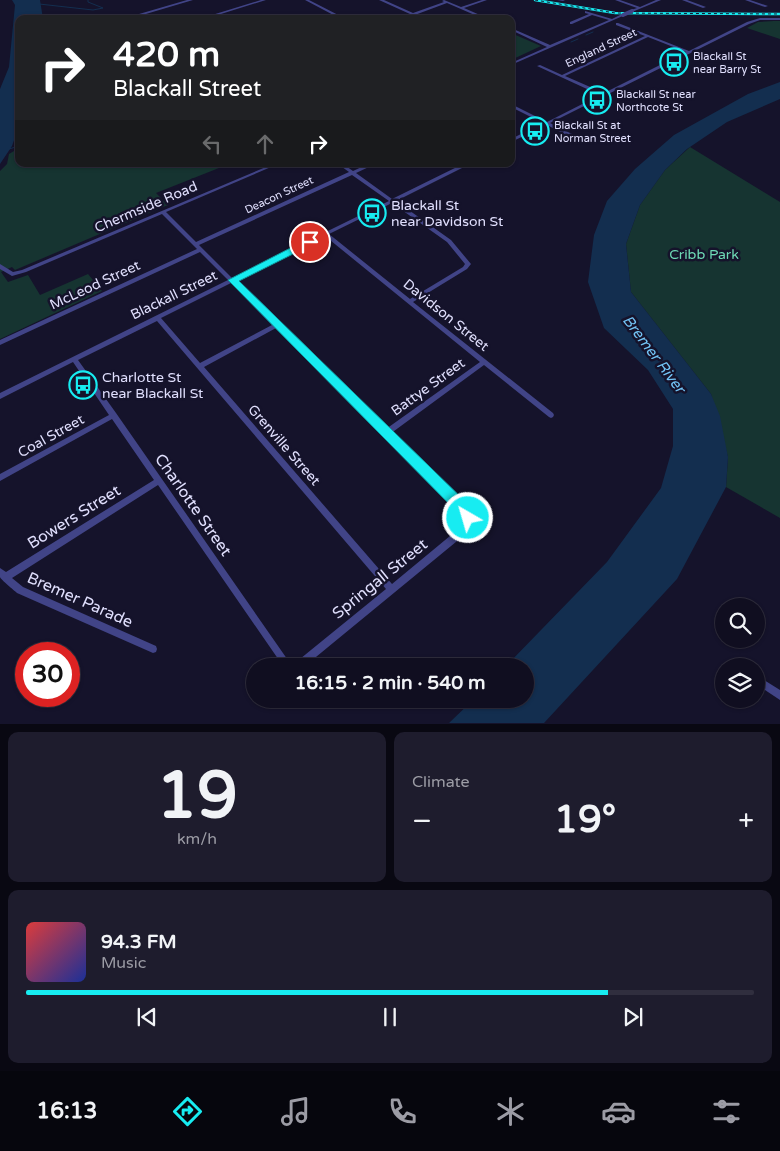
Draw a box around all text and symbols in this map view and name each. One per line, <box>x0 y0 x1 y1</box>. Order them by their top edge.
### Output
street label: England Street <box>563 26 639 70</box>
text: 420 m <box>113 34 220 76</box>
icon: right <box>30 35 95 100</box>
bus stop icon: Blackall St near Barry St <box>659 47 689 77</box>
place label: Blackall St near Barry St <box>693 50 761 76</box>
text: Blackall Street <box>113 76 261 102</box>
bus stop icon: Blackall St near Northcote St <box>582 85 612 115</box>
place label: Blackall St near Northcote St <box>616 88 696 114</box>
bus stop icon: Blackall St at Norman Street <box>520 116 550 146</box>
place label: Blackall St at Norman Street <box>554 119 631 145</box>
icon: left <box>198 130 226 158</box>
icon: ahead <box>251 130 279 158</box>
icon: right <box>304 130 332 158</box>
street label: Deacon Street <box>243 173 315 217</box>
street label: Chermside Road <box>92 178 200 236</box>
place label: Blackall St near Davidson St <box>391 197 504 230</box>
bus stop icon: Blackall St near Davidson St <box>357 198 387 228</box>
pin <box>289 221 331 263</box>
icon: arrive <box>296 228 324 256</box>
park label: Cribb Park <box>669 246 739 263</box>
street label: McLeod Street <box>47 256 143 313</box>
street label: Blackall Street <box>128 266 221 323</box>
street label: Davidson Street <box>400 275 493 355</box>
water label: Bremer River <box>619 312 690 398</box>
street label: Battye Street <box>388 354 469 419</box>
place label: Charlotte St near Blackall St <box>102 369 204 402</box>
bus stop icon: Charlotte St near Blackall St <box>68 370 98 400</box>
street label: Grenville Street <box>244 401 324 489</box>
street label: Coal Street <box>15 411 88 461</box>
street label: Charlotte Street <box>150 450 236 560</box>
street label: Bowers Street <box>24 480 124 554</box>
position arrow <box>441 491 493 543</box>
street label: Springall Street <box>328 535 432 623</box>
street label: Bremer Parade <box>24 568 136 632</box>
map controls <box>715 598 765 708</box>
button: search <box>715 598 765 648</box>
speed limit sign: 30 <box>15 642 80 707</box>
button: layers <box>715 658 765 708</box>
text: 16:15 · 2 min · 540 m <box>294 672 486 694</box>
text: 19 <box>156 757 238 836</box>
text: Climate <box>412 772 470 792</box>
text: 19° <box>554 797 616 843</box>
text: − <box>412 804 432 838</box>
text: + <box>738 804 754 838</box>
text: km/h <box>177 829 217 849</box>
text: 94.3 FM <box>101 931 177 953</box>
text: Music <box>101 953 146 973</box>
icon: previous <box>133 1003 161 1031</box>
icon: pause <box>376 1003 404 1031</box>
icon: next <box>619 1003 647 1031</box>
icon: directions <box>170 1094 205 1129</box>
icon: music <box>278 1094 313 1129</box>
icon: phone <box>385 1094 420 1129</box>
icon: climate <box>493 1094 528 1129</box>
icon: car <box>601 1094 636 1129</box>
icon: filters <box>709 1094 744 1129</box>
text: 16:13 <box>36 1098 97 1124</box>

